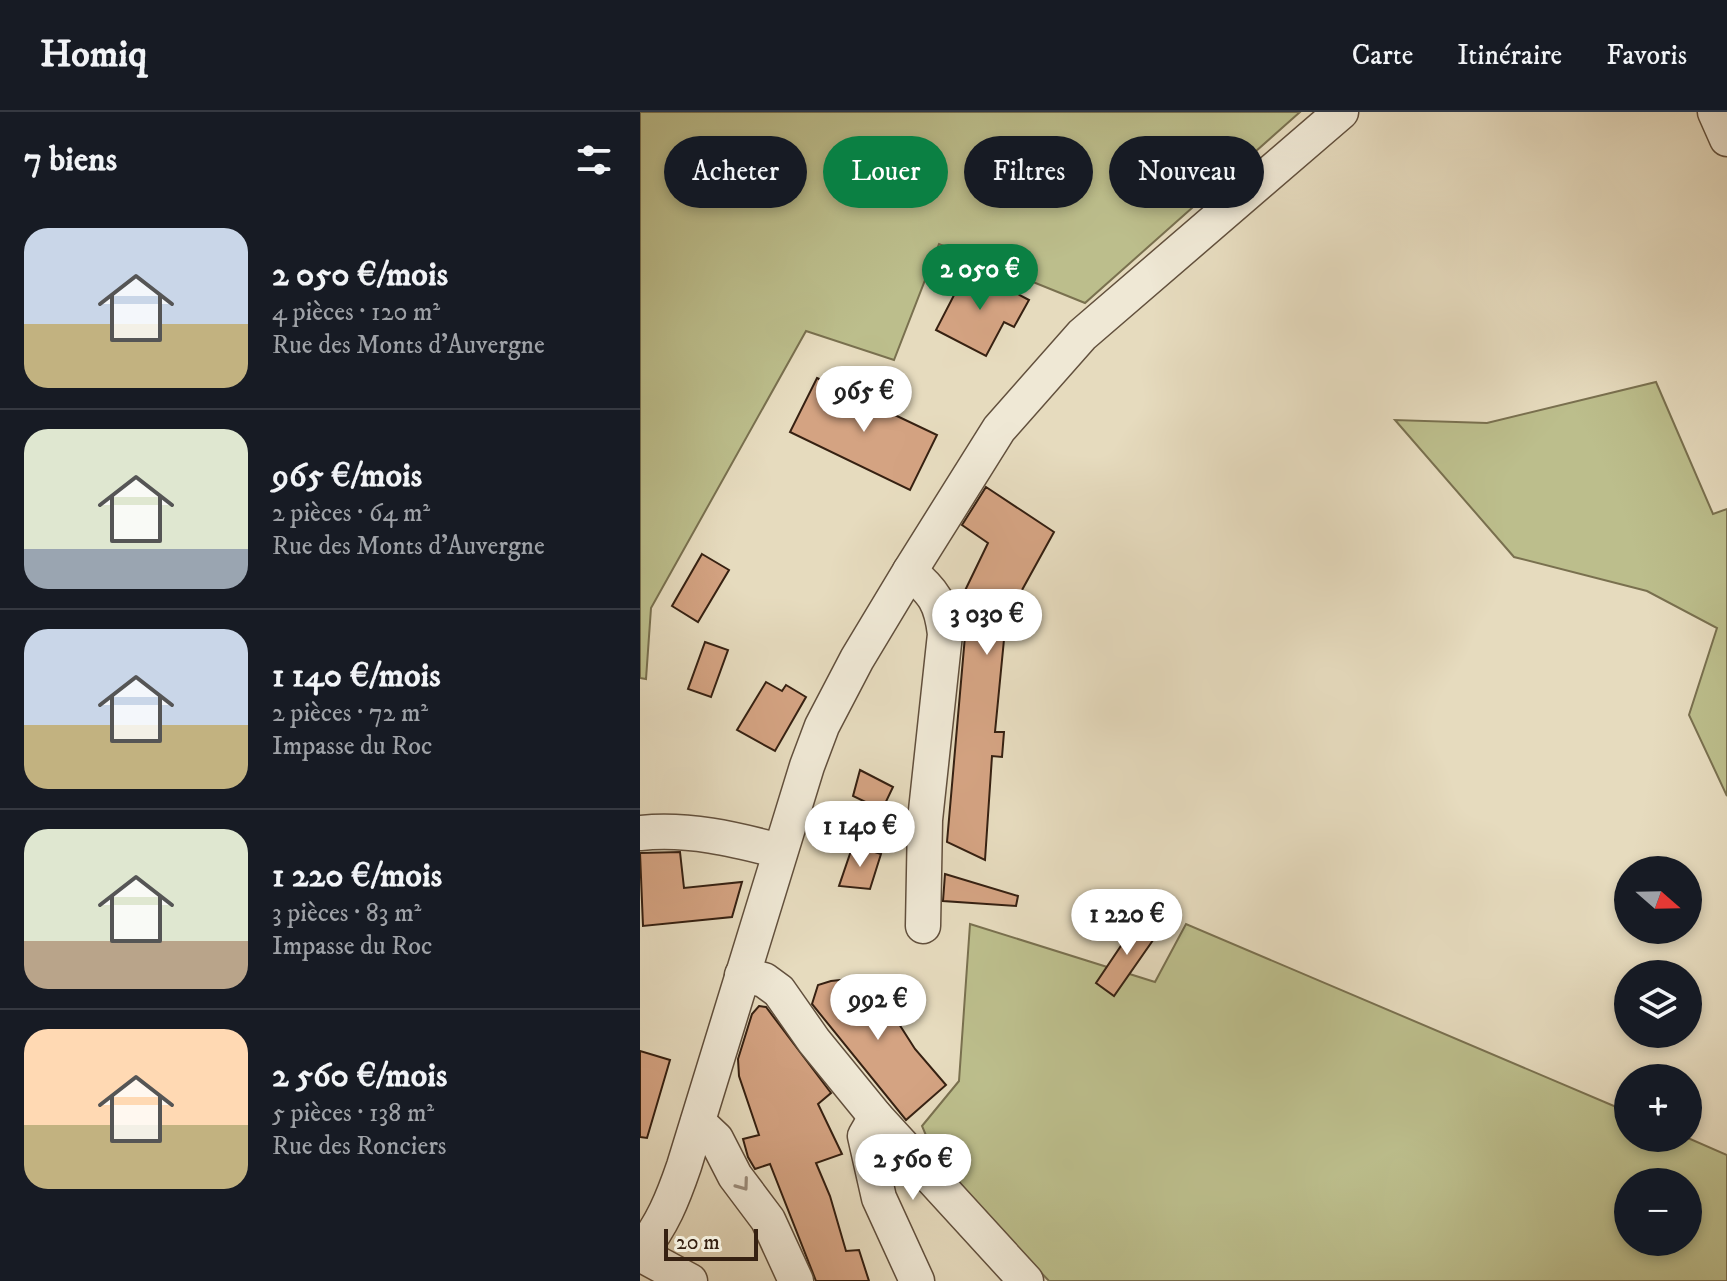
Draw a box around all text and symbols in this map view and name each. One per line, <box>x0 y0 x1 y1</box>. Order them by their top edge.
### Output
text: Homiq <box>40 31 147 79</box>
text: Carte <box>1352 38 1413 73</box>
text: Itinéraire <box>1457 38 1562 73</box>
text: Favoris <box>1606 38 1687 73</box>
chip: Acheter <box>664 136 807 208</box>
chip: Louer <box>823 136 948 208</box>
chip: Filtres <box>964 136 1093 208</box>
chip: Nouveau <box>1109 136 1264 208</box>
icon: filters <box>572 138 616 182</box>
text: 7 biens <box>24 139 117 181</box>
pin: 2 050 € <box>906 244 1054 312</box>
text: 2 050 € <box>940 253 1020 286</box>
text: 2 050 €/mois <box>272 254 448 296</box>
icon: home <box>88 260 184 356</box>
text: 4 pièces · 120 m² <box>272 296 440 329</box>
text: Rue des Monts d'Auvergne <box>272 329 545 362</box>
pin: 965 € <box>808 366 920 434</box>
text: 965 € <box>834 375 894 408</box>
text: 965 €/mois <box>272 455 422 497</box>
icon: home <box>88 461 184 557</box>
text: 2 pièces · 64 m² <box>272 497 430 530</box>
text: Rue des Monts d'Auvergne <box>272 530 545 563</box>
pin: 3 030 € <box>913 589 1061 657</box>
text: 3 030 € <box>950 598 1024 631</box>
text: 1 140 €/mois <box>272 655 441 697</box>
icon: home <box>88 661 184 757</box>
text: 2 pièces · 72 m² <box>272 697 428 730</box>
text: Impasse du Roc <box>272 730 432 763</box>
pin: 1 140 € <box>786 801 934 869</box>
text: 1 140 € <box>823 810 897 843</box>
text: 1 220 €/mois <box>272 855 442 897</box>
north arrow <box>1614 856 1702 944</box>
map controls <box>1614 856 1702 1256</box>
icon: home <box>88 861 184 957</box>
pin: 1 220 € <box>1053 889 1201 957</box>
text: 3 pièces · 83 m² <box>272 897 421 930</box>
text: 1 220 € <box>1089 898 1165 931</box>
text: Impasse du Roc <box>272 930 432 963</box>
button: layers <box>1614 960 1702 1048</box>
pin: 992 € <box>822 974 934 1042</box>
text: 992 € <box>848 983 908 1016</box>
text: 2 560 €/mois <box>272 1055 447 1097</box>
icon: home <box>88 1061 184 1157</box>
button: + <box>1614 1064 1702 1152</box>
text: 5 pièces · 138 m² <box>272 1097 434 1130</box>
text: Rue des Ronciers <box>272 1130 447 1163</box>
pin: 2 560 € <box>839 1134 987 1202</box>
text: 2 560 € <box>873 1143 953 1176</box>
button: − <box>1614 1168 1702 1256</box>
one-way arrow <box>733 1177 747 1191</box>
scale bar <box>664 1225 758 1261</box>
text: 20 m <box>676 1229 720 1256</box>

